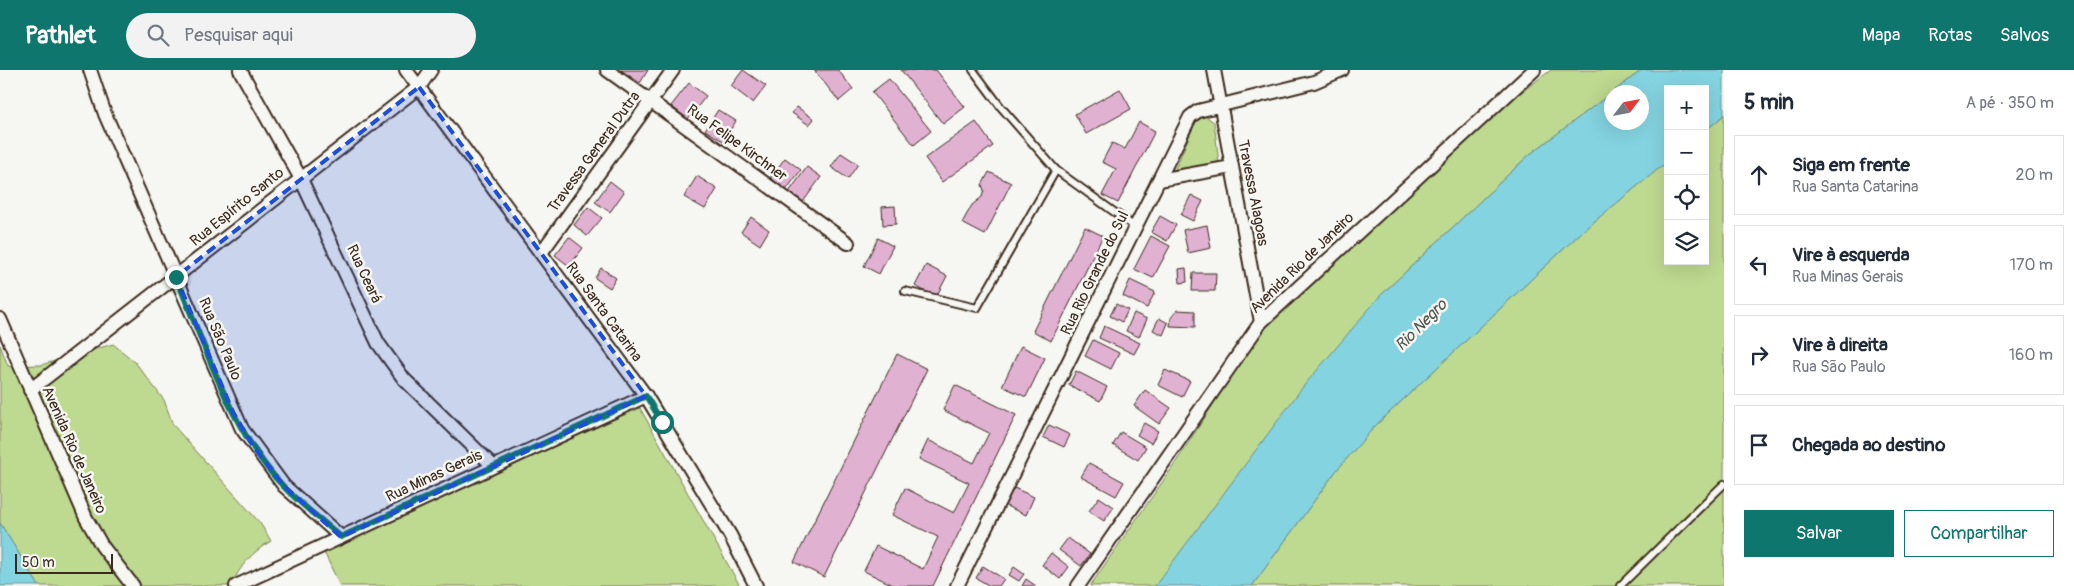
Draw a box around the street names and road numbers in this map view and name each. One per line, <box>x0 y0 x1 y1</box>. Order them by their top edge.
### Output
street label: Travessa General Dutra <box>544 88 644 216</box>
street label: Rua Felipe Kirchner <box>683 100 791 186</box>
street label: Travessa Alagoas <box>1233 138 1273 248</box>
street label: Rua Espírito Santo <box>186 163 288 251</box>
street label: Rua Rio Grande do Sul <box>1057 208 1133 338</box>
street label: Avenida Rio de Janeiro <box>1246 208 1358 318</box>
street label: Rua Ceará <box>342 242 386 306</box>
street label: Rua Santa Catarina <box>561 258 647 366</box>
street label: Rua São Paulo <box>194 295 246 383</box>
street label: Avenida Rio de Janeiro <box>37 383 111 517</box>
street label: Rua Minas Gerais <box>383 445 486 507</box>

